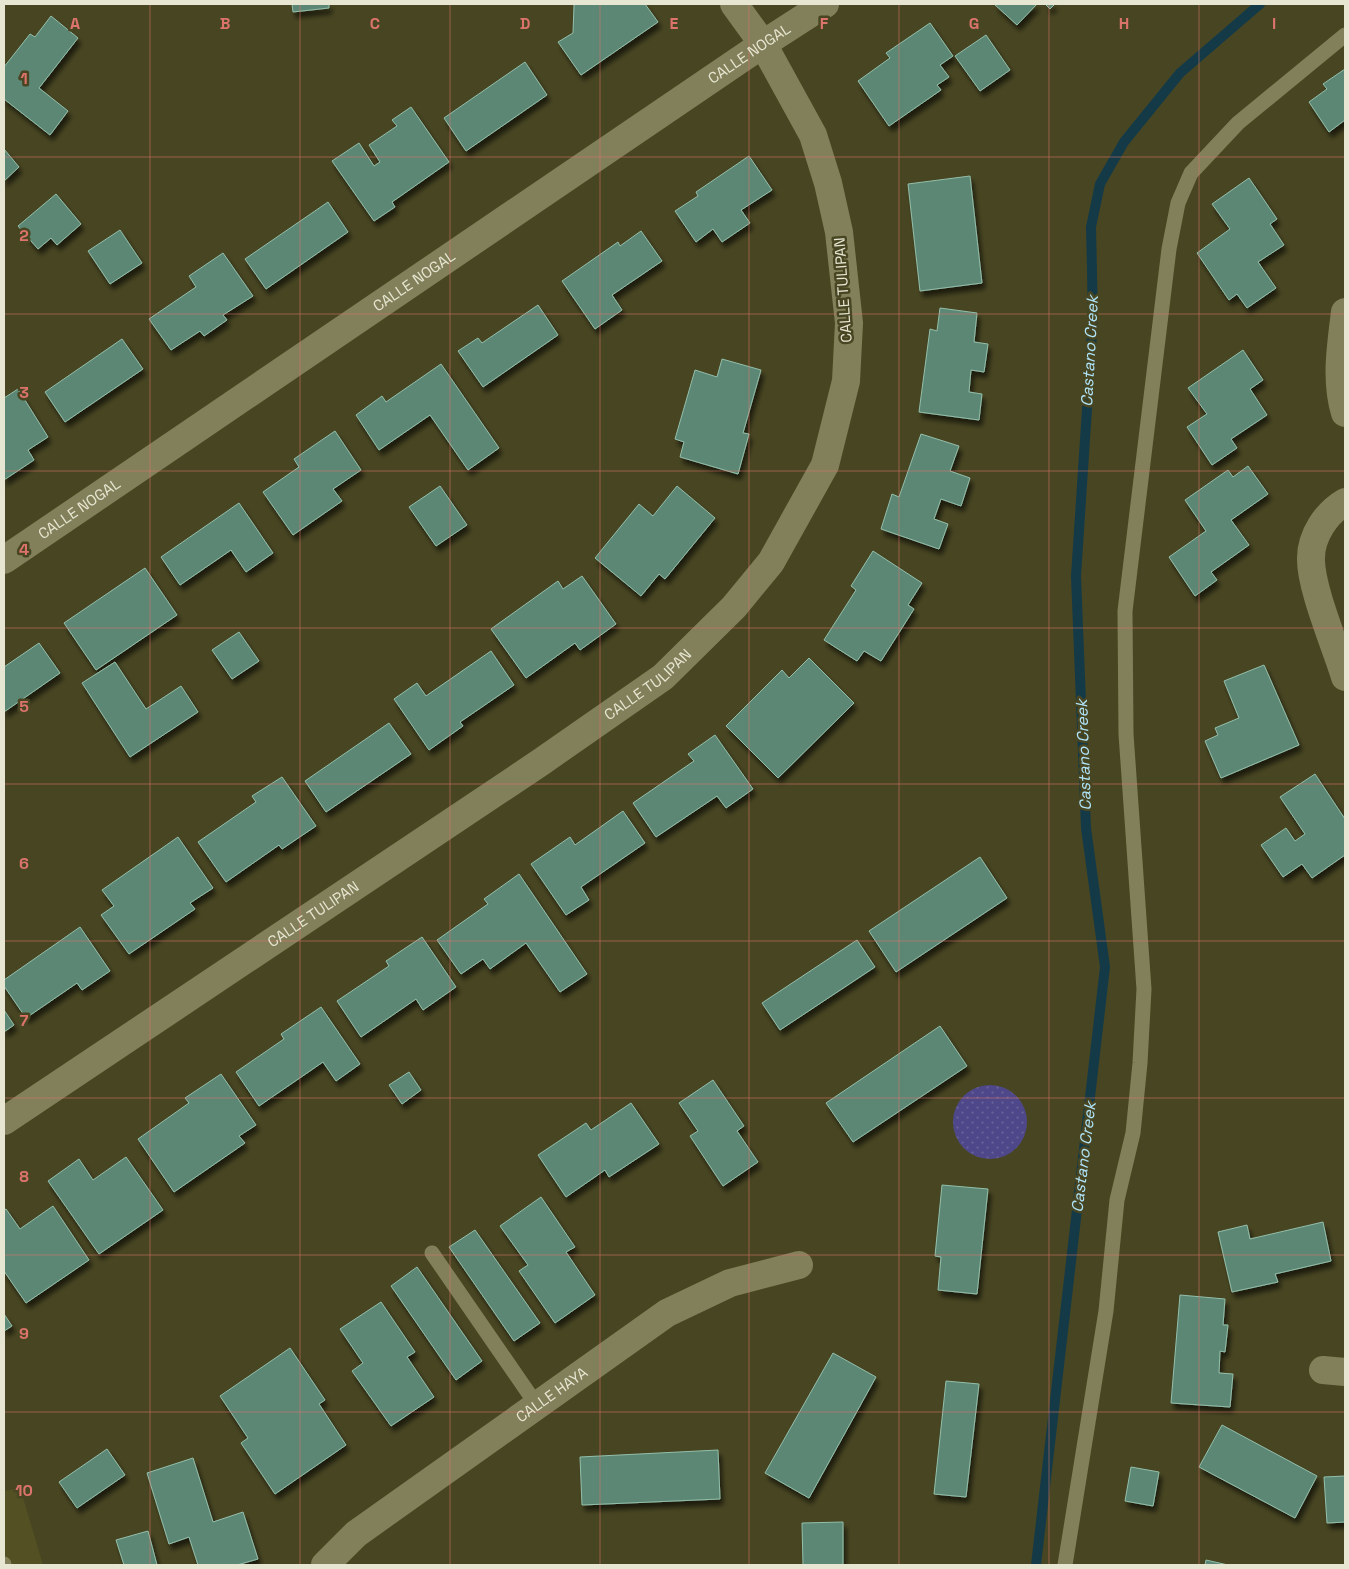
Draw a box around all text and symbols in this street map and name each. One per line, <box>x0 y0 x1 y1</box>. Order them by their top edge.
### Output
text: A <box>70 13 80 34</box>
text: B <box>220 13 230 34</box>
text: C <box>370 13 380 34</box>
text: D <box>520 13 530 34</box>
text: E <box>670 13 679 34</box>
text: F <box>820 13 829 34</box>
text: G <box>969 13 979 34</box>
text: H <box>1119 13 1129 34</box>
text: I <box>1272 13 1276 34</box>
street label: CALLE NOGAL <box>704 19 794 88</box>
text: 1 <box>20 68 28 89</box>
text: 2 <box>19 225 29 246</box>
street label: CALLE TULIPAN <box>829 237 856 343</box>
street label: CALLE NOGAL <box>369 246 459 315</box>
water label: Castano Creek <box>1076 292 1103 407</box>
text: 3 <box>19 382 29 403</box>
street label: CALLE NOGAL <box>34 474 124 543</box>
text: 4 <box>19 539 29 560</box>
street label: CALLE TULIPAN <box>600 644 695 724</box>
text: 5 <box>19 696 29 717</box>
water label: Castano Creek <box>1071 696 1096 811</box>
text: 6 <box>19 853 29 874</box>
street label: CALLE TULIPAN <box>264 877 362 951</box>
text: 7 <box>20 1010 29 1031</box>
water label: Castano Creek <box>1066 1098 1101 1214</box>
text: 8 <box>19 1166 29 1187</box>
text: 9 <box>19 1323 29 1344</box>
street label: CALLE HAYA <box>512 1362 591 1426</box>
text: 10 <box>15 1480 33 1501</box>

